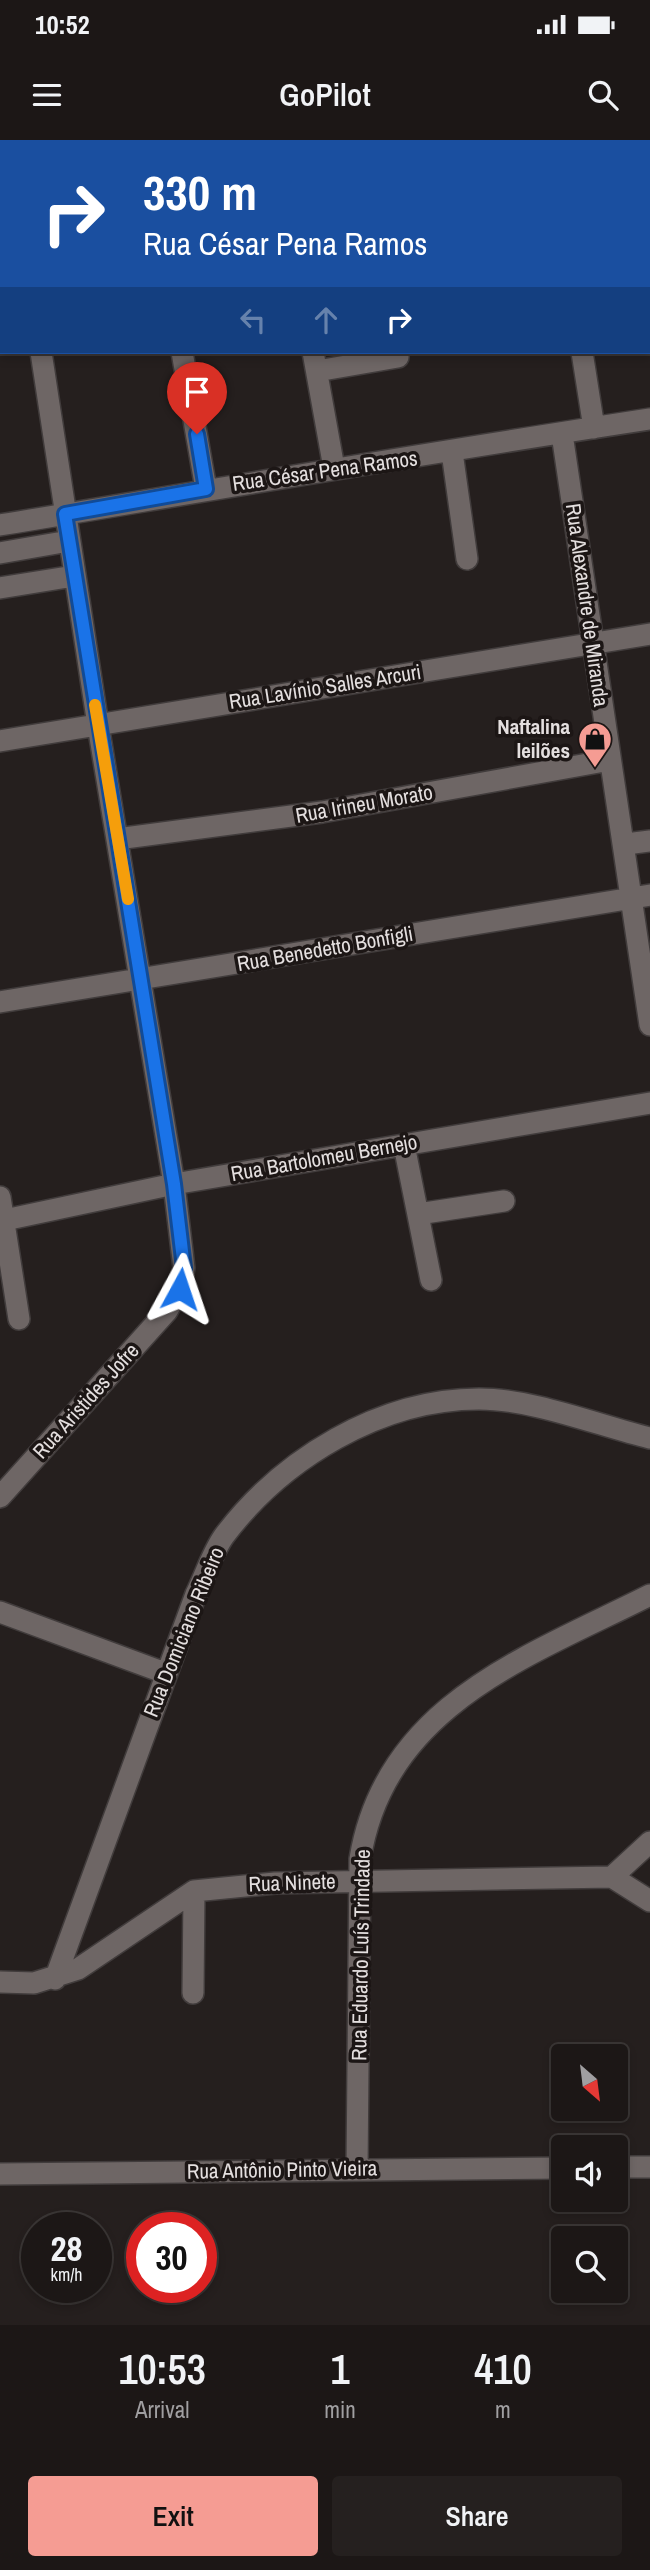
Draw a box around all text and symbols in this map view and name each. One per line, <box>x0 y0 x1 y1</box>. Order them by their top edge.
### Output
text: 10:52 <box>35 7 90 42</box>
text: GoPilot <box>279 73 371 116</box>
icon: menu <box>28 76 66 114</box>
icon: search <box>584 76 622 114</box>
text: 330 m <box>143 159 257 225</box>
icon: right <box>28 168 119 259</box>
text: Rua César Pena Ramos <box>143 222 427 265</box>
icon: left <box>234 301 272 339</box>
icon: ahead <box>307 301 345 339</box>
icon: right <box>380 301 418 339</box>
pin <box>167 362 227 434</box>
icon: arrive <box>178 373 216 411</box>
street label: Rua César Pena Ramos <box>231 443 419 498</box>
street label: Rua Alexandre de Miranda <box>559 501 616 709</box>
street label: Rua Lavínio Salles Arcuri <box>227 657 423 716</box>
place label: Naftalina leilões <box>497 712 570 765</box>
shop icon: Naftalina leilões <box>576 720 614 769</box>
street label: Rua Irineu Morato <box>293 777 435 830</box>
street label: Rua Benedetto Bonfigli <box>235 919 415 978</box>
street label: Rua Bartolomeu Bernejo <box>229 1127 419 1188</box>
position arrow <box>143 1252 217 1326</box>
street label: Rua Aristides Jofre <box>26 1337 145 1465</box>
street label: Rua Domiciano Ribeiro <box>136 1543 231 1721</box>
street label: Rua Eduardo Luís Trindade <box>344 1849 377 2061</box>
street label: Rua Ninete <box>248 1866 336 1899</box>
north arrow <box>551 2044 628 2121</box>
map controls <box>551 2044 628 2303</box>
button: sound <box>551 2135 628 2212</box>
street label: Rua Antônio Pinto Vieira <box>187 2153 378 2186</box>
speed limit sign: 30 <box>126 2212 217 2303</box>
text: 28 <box>51 2225 82 2272</box>
button: search <box>551 2226 628 2303</box>
text: km/h <box>51 2262 83 2287</box>
text: 10:53 <box>118 2341 206 2397</box>
text: 1 <box>330 2341 350 2397</box>
text: 410 <box>474 2341 532 2397</box>
text: Arrival <box>135 2394 189 2425</box>
text: min <box>324 2394 356 2425</box>
text: m <box>495 2394 511 2425</box>
button: Exit <box>28 2476 318 2556</box>
button: Share <box>332 2476 622 2556</box>

